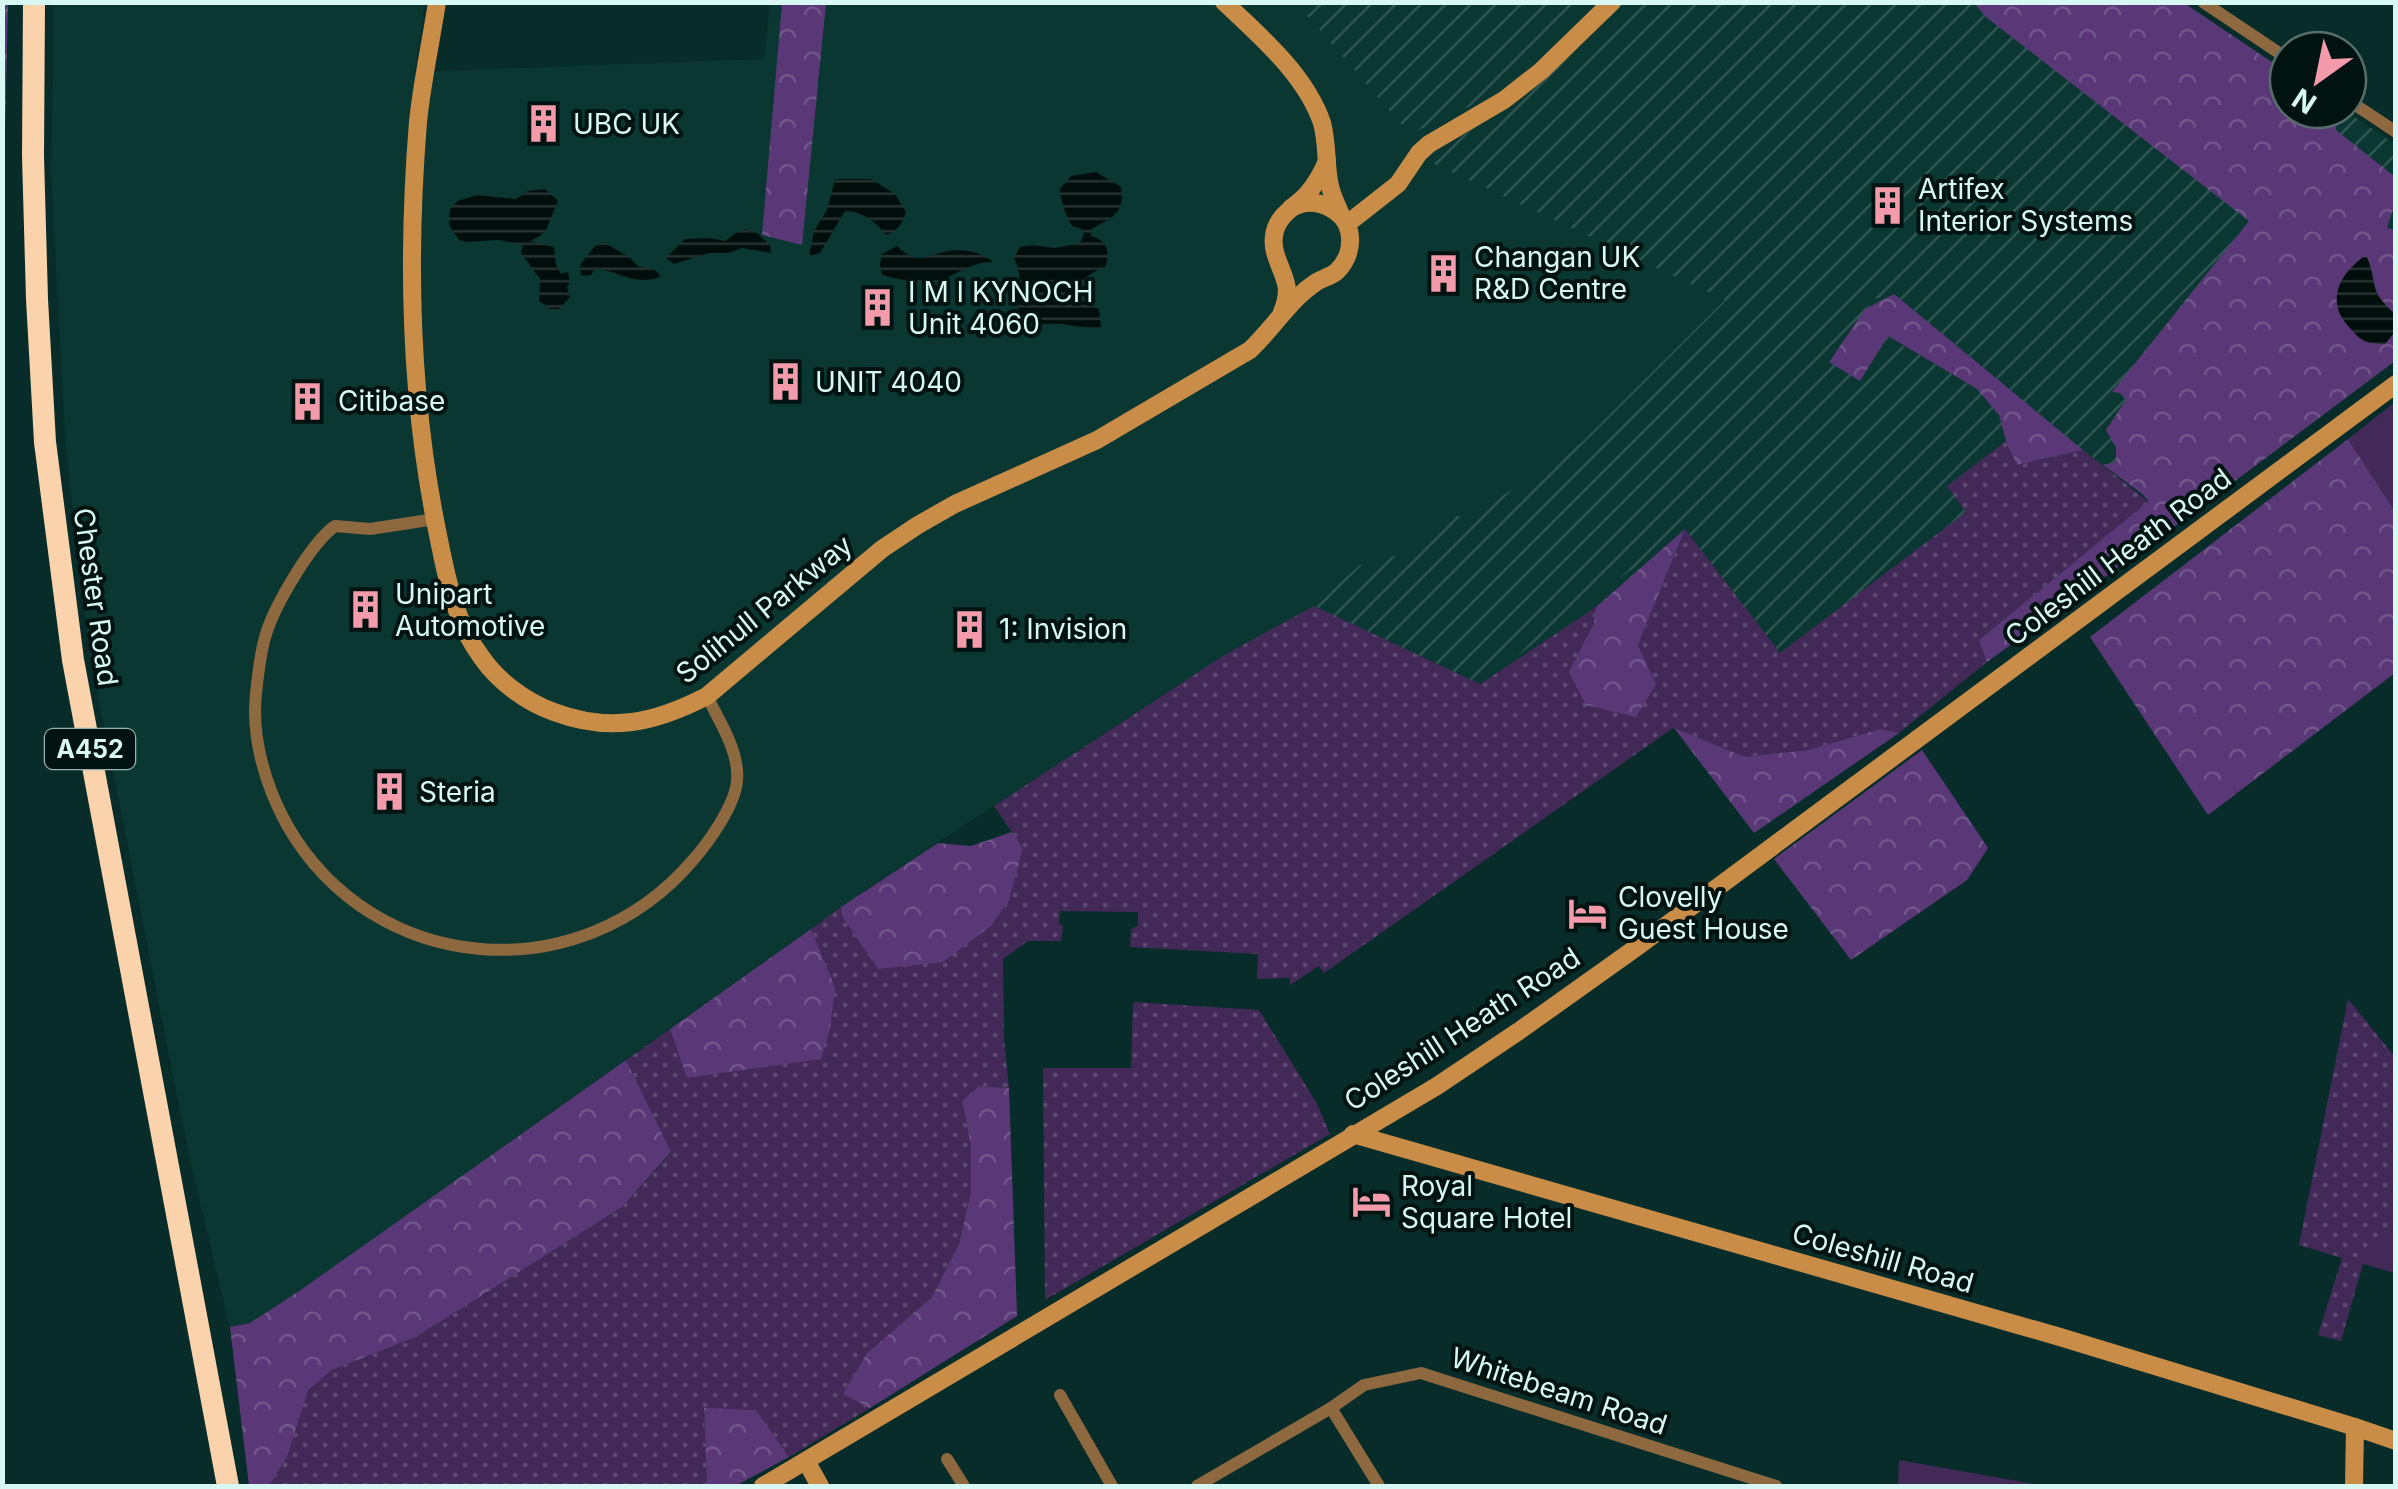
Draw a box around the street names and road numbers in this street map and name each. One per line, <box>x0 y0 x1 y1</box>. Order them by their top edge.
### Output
street label: Coleshill Heath Road <box>1998 461 2238 653</box>
street label: Chester Road <box>67 506 125 688</box>
street label: Solihull Parkway <box>669 528 859 690</box>
road number: A452 <box>45 729 135 769</box>
street label: Coleshill Heath Road <box>1338 940 1586 1118</box>
street label: Coleshill Road <box>1788 1216 1978 1300</box>
street label: Whitebeam Road <box>1446 1340 1672 1442</box>

